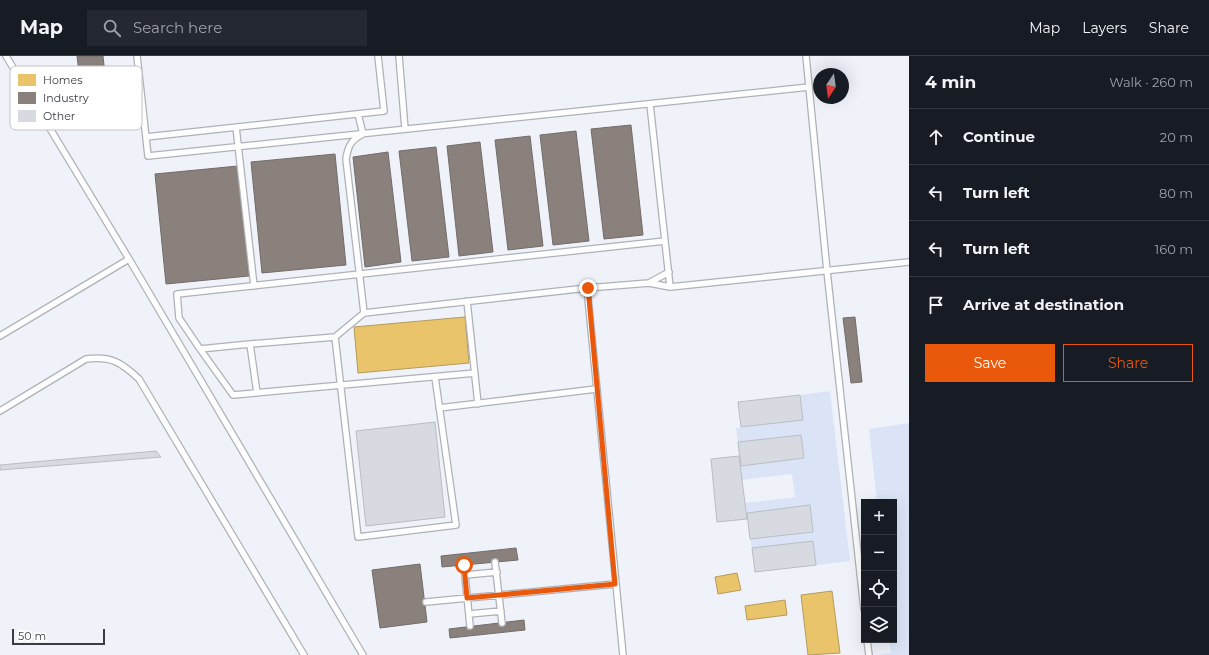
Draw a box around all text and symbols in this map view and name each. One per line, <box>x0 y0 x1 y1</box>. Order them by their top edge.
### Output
search box <box>87 10 367 46</box>
text: Map <box>20 16 63 39</box>
icon: search <box>101 17 123 39</box>
text: Search here <box>133 18 222 37</box>
text: Map <box>1029 19 1060 37</box>
text: Layers <box>1082 19 1127 37</box>
text: Share <box>1149 19 1189 37</box>
legend <box>10 66 142 130</box>
north arrow <box>813 68 849 104</box>
text: 4 min <box>925 72 976 92</box>
text: Homes <box>43 73 83 87</box>
text: Walk · 260 m <box>1109 74 1193 90</box>
text: Industry <box>43 91 89 105</box>
text: Other <box>43 109 75 123</box>
icon: ahead <box>925 126 947 148</box>
text: Continue <box>963 127 1035 146</box>
text: 20 m <box>1160 129 1193 145</box>
icon: left <box>925 182 947 204</box>
text: Turn left <box>963 183 1030 202</box>
text: 80 m <box>1159 185 1193 201</box>
icon: left <box>925 238 947 260</box>
text: Turn left <box>963 239 1030 258</box>
text: 160 m <box>1155 241 1193 257</box>
route end <box>579 279 597 297</box>
icon: arrive <box>925 294 947 316</box>
text: Arrive at destination <box>963 295 1124 314</box>
button: Save <box>925 344 1055 382</box>
button: Share <box>1063 344 1193 382</box>
map controls <box>861 499 897 643</box>
button: + <box>861 499 897 535</box>
button: − <box>861 535 897 571</box>
route start <box>455 556 473 574</box>
button: locate <box>861 571 897 607</box>
button: layers <box>861 607 897 643</box>
scale bar <box>12 627 105 646</box>
text: 50 m <box>18 629 46 643</box>

